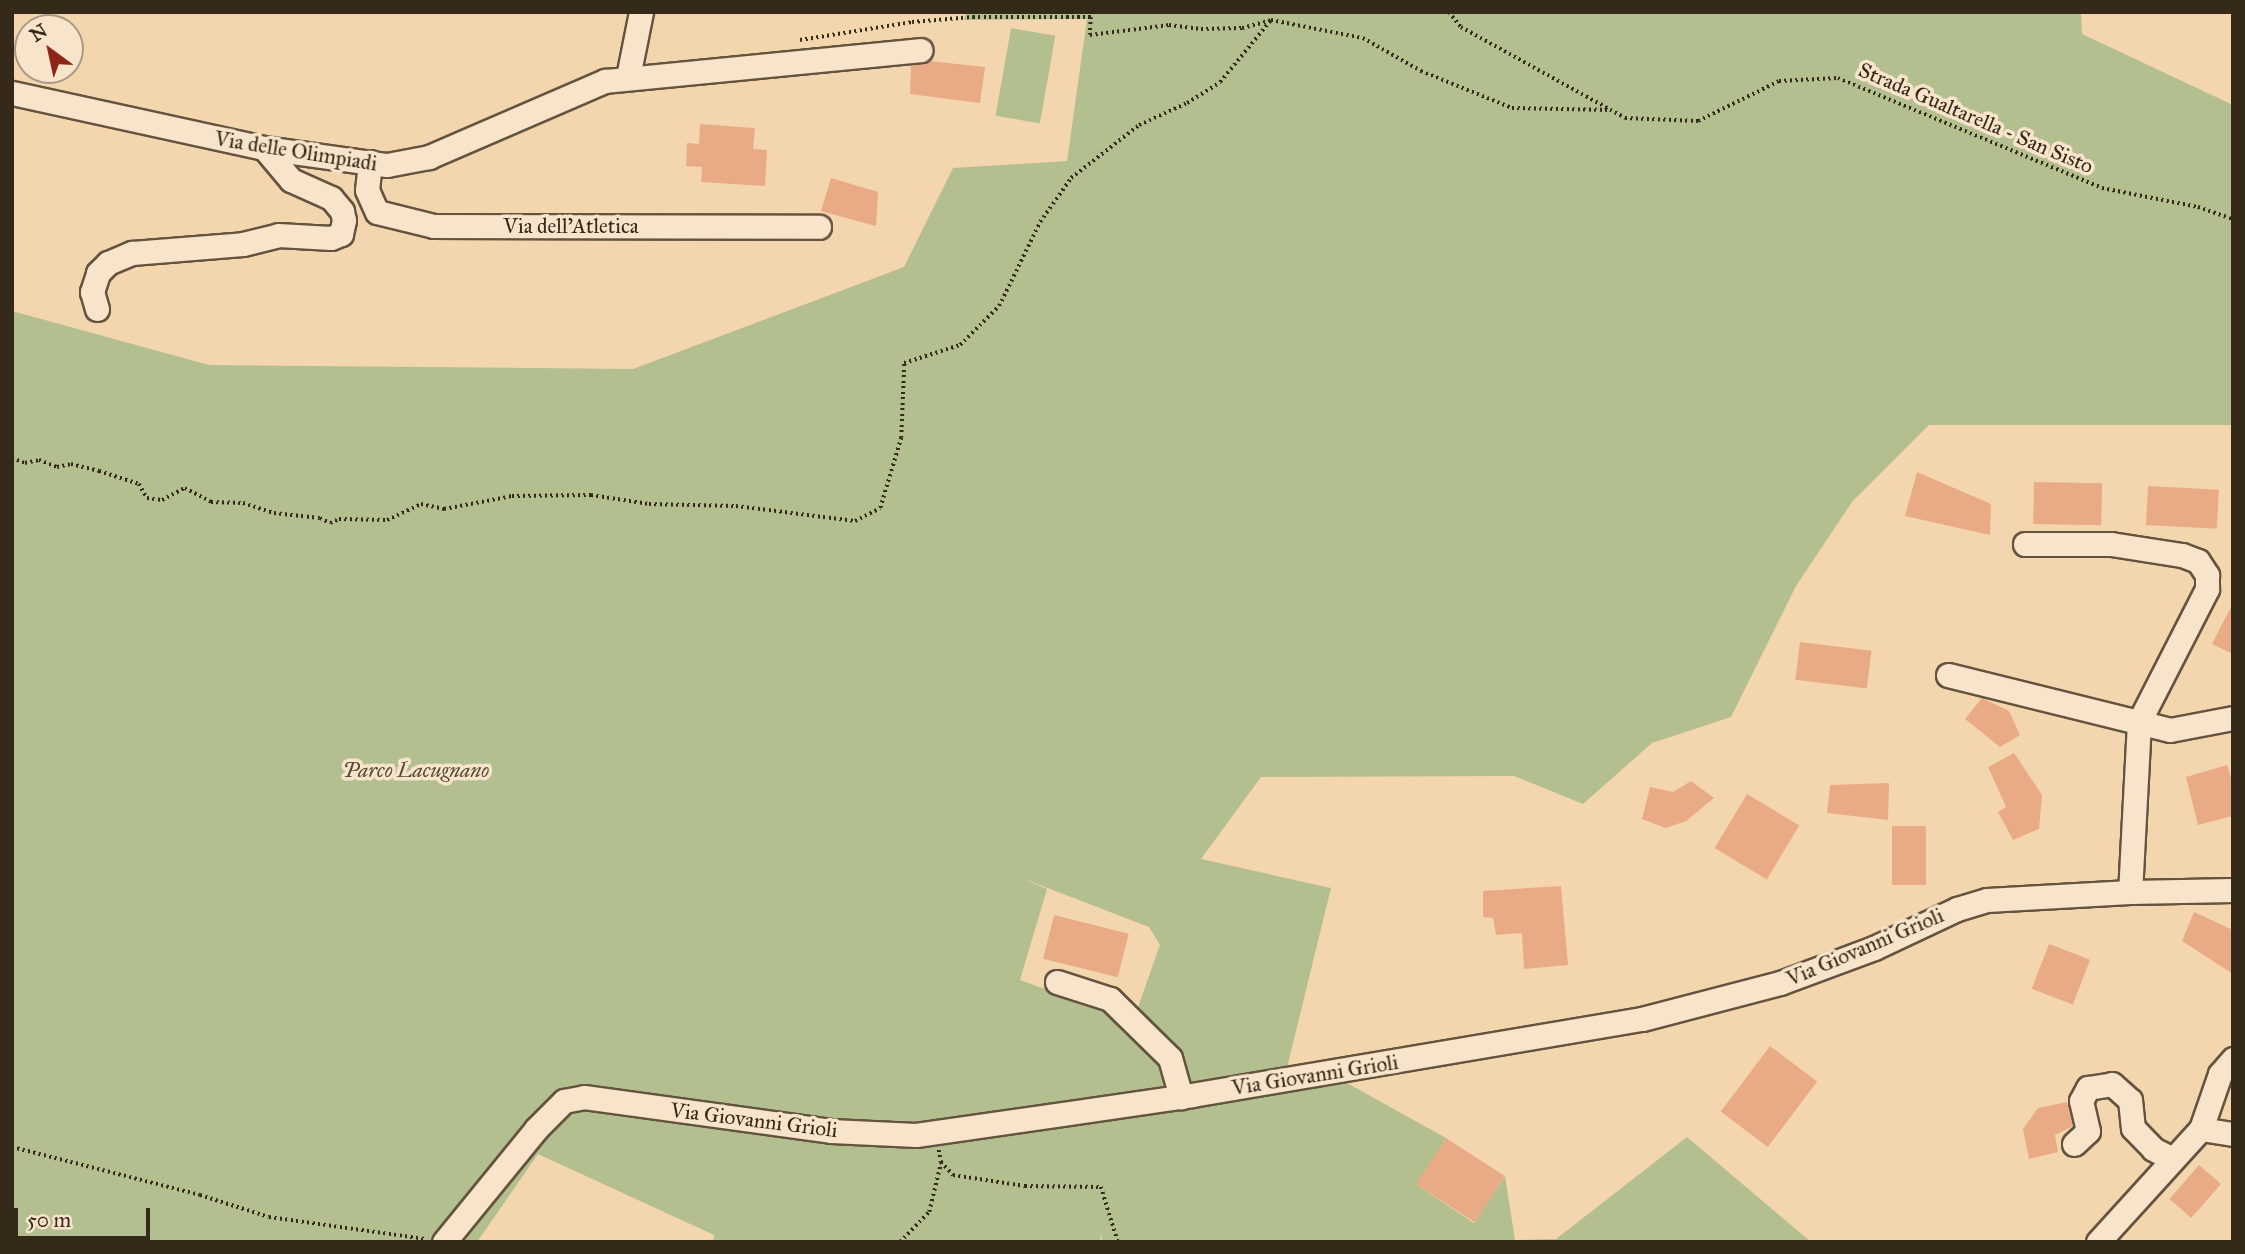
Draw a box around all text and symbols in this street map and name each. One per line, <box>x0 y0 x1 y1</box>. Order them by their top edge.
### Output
north arrow <box>14 14 84 84</box>
text: N <box>25 19 51 47</box>
street label: Strada Gualtarella - San Sisto <box>1855 57 2097 179</box>
street label: Via delle Olimpiadi <box>213 126 379 176</box>
street label: Via dell'Atletica <box>503 213 639 239</box>
park label: Parco Lacugnano <box>343 757 489 783</box>
street label: Via Giovanni Grioli <box>1783 903 1947 991</box>
street label: Via Giovanni Grioli <box>1230 1049 1400 1101</box>
street label: Via Giovanni Grioli <box>669 1097 839 1143</box>
scale bar <box>18 1194 154 1238</box>
text: 50 m <box>27 1207 71 1233</box>

